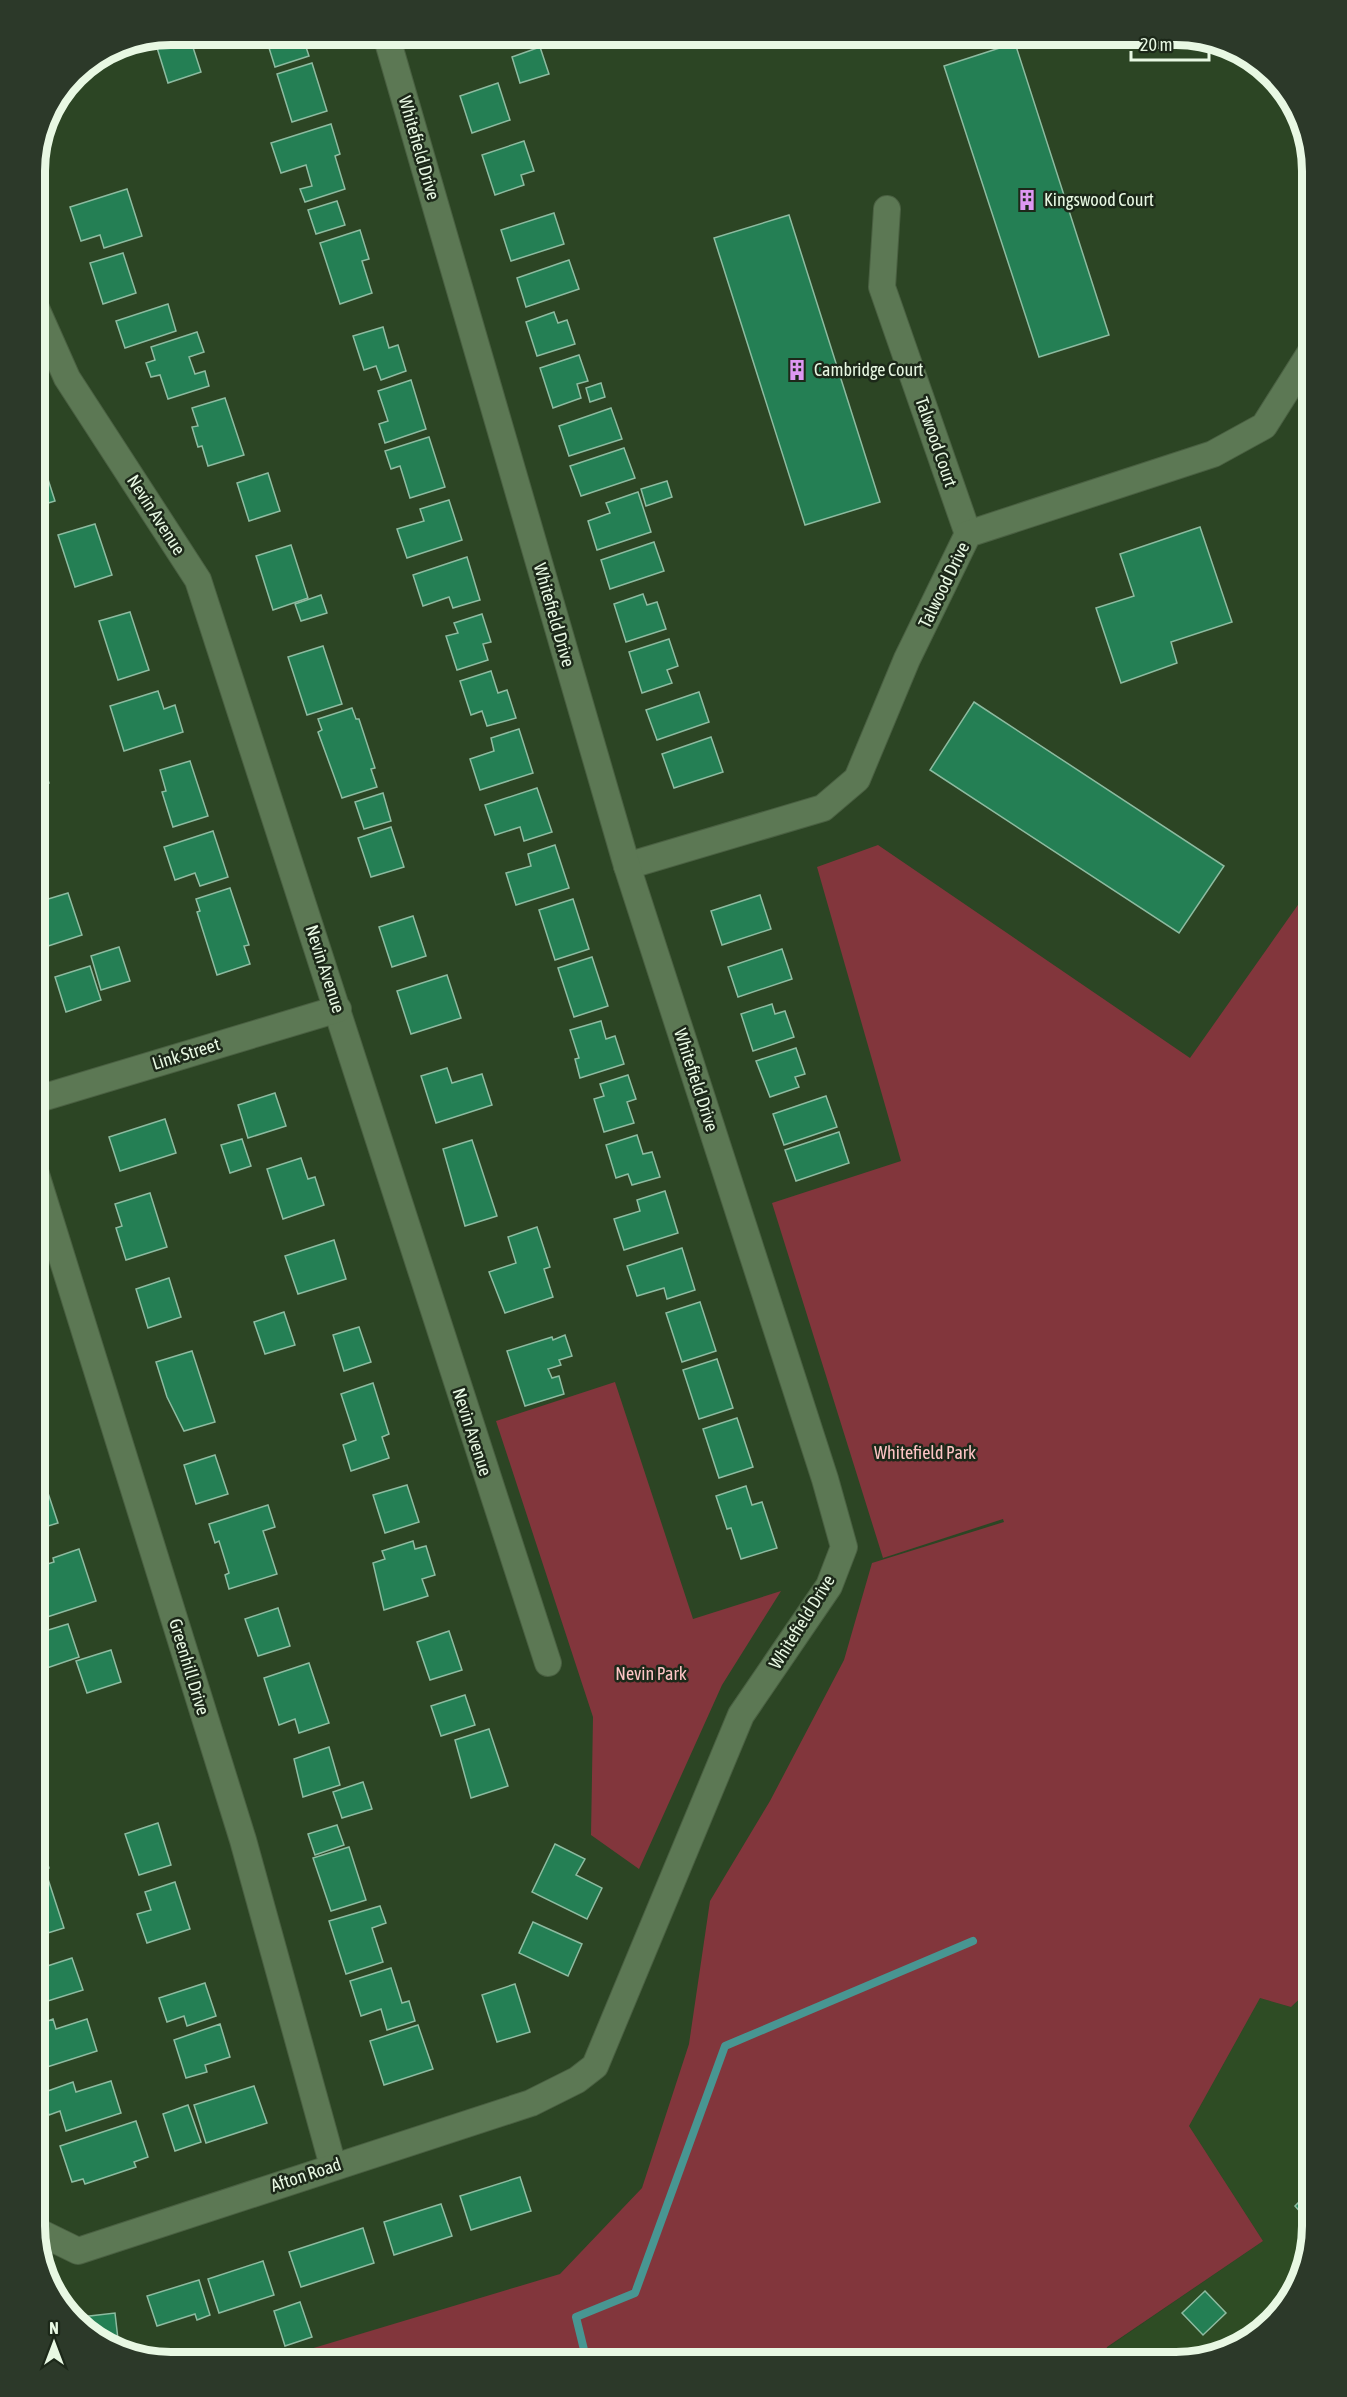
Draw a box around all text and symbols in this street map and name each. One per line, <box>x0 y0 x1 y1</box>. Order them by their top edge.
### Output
scale bar <box>1131 24 1209 62</box>
text: 20 m <box>1140 34 1172 55</box>
street label: Whitefield Drive <box>395 94 444 202</box>
building icon: Kingswood Court <box>1015 188 1039 212</box>
place label: Kingswood Court <box>1044 189 1154 210</box>
building icon: Cambridge Court <box>785 358 809 382</box>
place label: Cambridge Court <box>814 359 924 380</box>
street label: Talwood Court <box>911 394 962 490</box>
street label: Nevin Avenue <box>123 471 190 559</box>
street label: Talwood Drive <box>914 538 973 631</box>
street label: Whitefield Drive <box>530 561 579 669</box>
street label: Nevin Avenue <box>301 922 350 1015</box>
street label: Whitefield Drive <box>670 1026 723 1134</box>
street label: Link Street <box>149 1033 222 1074</box>
street label: Nevin Avenue <box>448 1385 497 1478</box>
park label: Whitefield Park <box>874 1442 976 1463</box>
street label: Whitefield Drive <box>764 1571 839 1673</box>
street label: Greenhill Drive <box>165 1616 214 1718</box>
park label: Nevin Park <box>615 1663 687 1684</box>
street label: Afton Road <box>268 2153 344 2196</box>
north arrow <box>24 2313 84 2373</box>
text: N <box>49 2319 59 2337</box>

